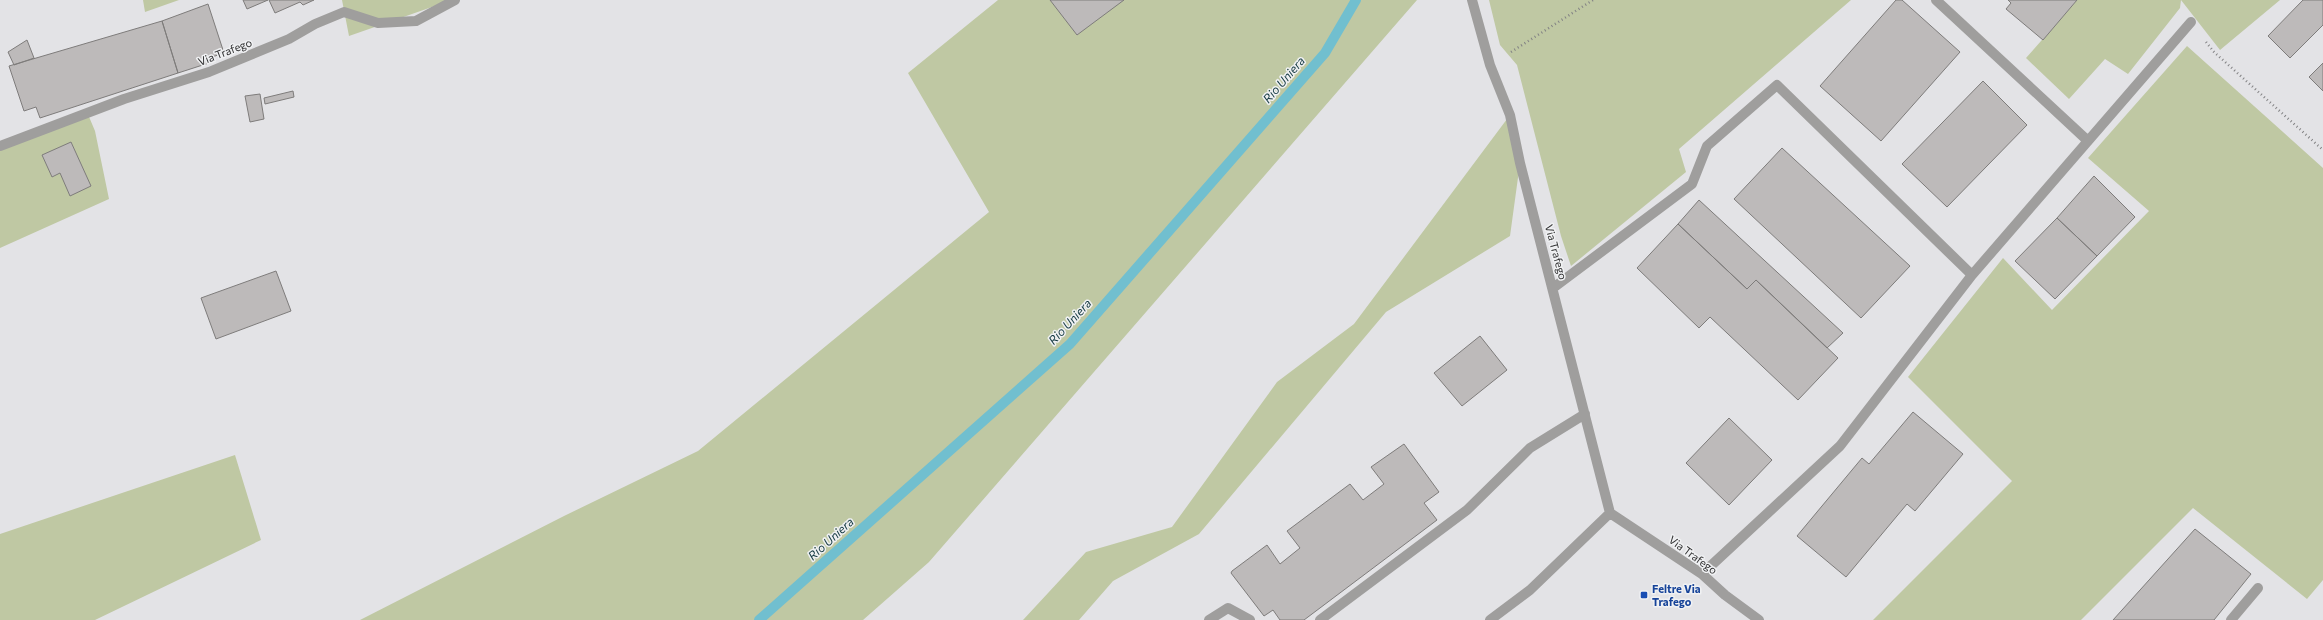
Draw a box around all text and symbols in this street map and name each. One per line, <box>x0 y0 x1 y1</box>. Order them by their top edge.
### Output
street label: Via Trafego <box>196 35 254 68</box>
water label: Rio Uniera <box>1259 53 1307 105</box>
street label: Via Trafego <box>1543 223 1570 281</box>
water label: Rio Uniera <box>1045 296 1094 347</box>
water label: Rio Uniera <box>805 514 856 562</box>
street label: Via Trafego <box>1667 533 1720 577</box>
place label: Feltre Via Trafego <box>1652 582 1701 608</box>
marker: Feltre Via Trafego <box>1639 590 1649 600</box>

